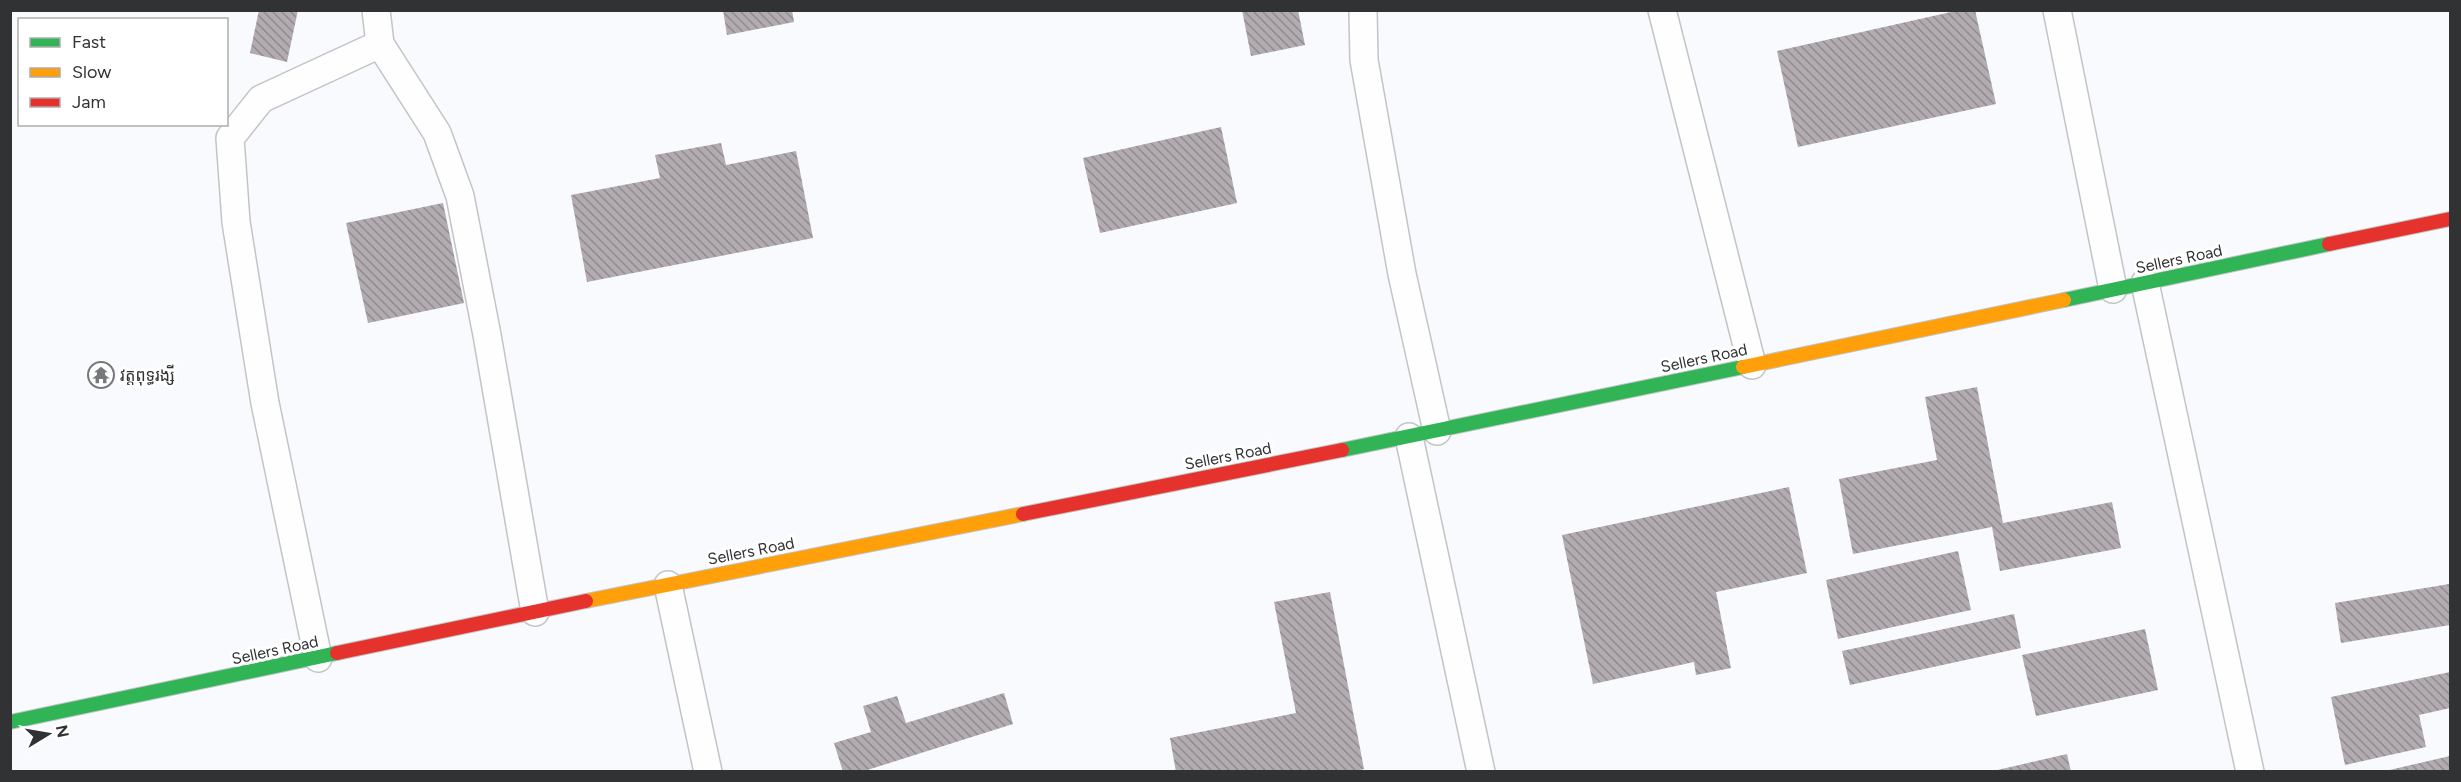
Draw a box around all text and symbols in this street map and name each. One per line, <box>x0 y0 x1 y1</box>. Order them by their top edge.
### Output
legend <box>18 18 228 126</box>
text: Fast <box>72 31 106 53</box>
text: Slow <box>72 61 111 83</box>
text: Jam <box>72 91 106 113</box>
street label: Sellers Road <box>2134 241 2224 277</box>
street label: Sellers Road <box>1659 340 1749 376</box>
temple icon: វត្តពុទ្ធរង្សី <box>86 360 116 390</box>
place label: វត្តពុទ្ធរង្សី <box>120 364 175 386</box>
street label: Sellers Road <box>1183 438 1273 474</box>
street label: Sellers Road <box>706 533 796 569</box>
street label: Sellers Road <box>230 632 320 668</box>
north arrow <box>18 704 78 764</box>
text: N <box>52 723 73 739</box>

